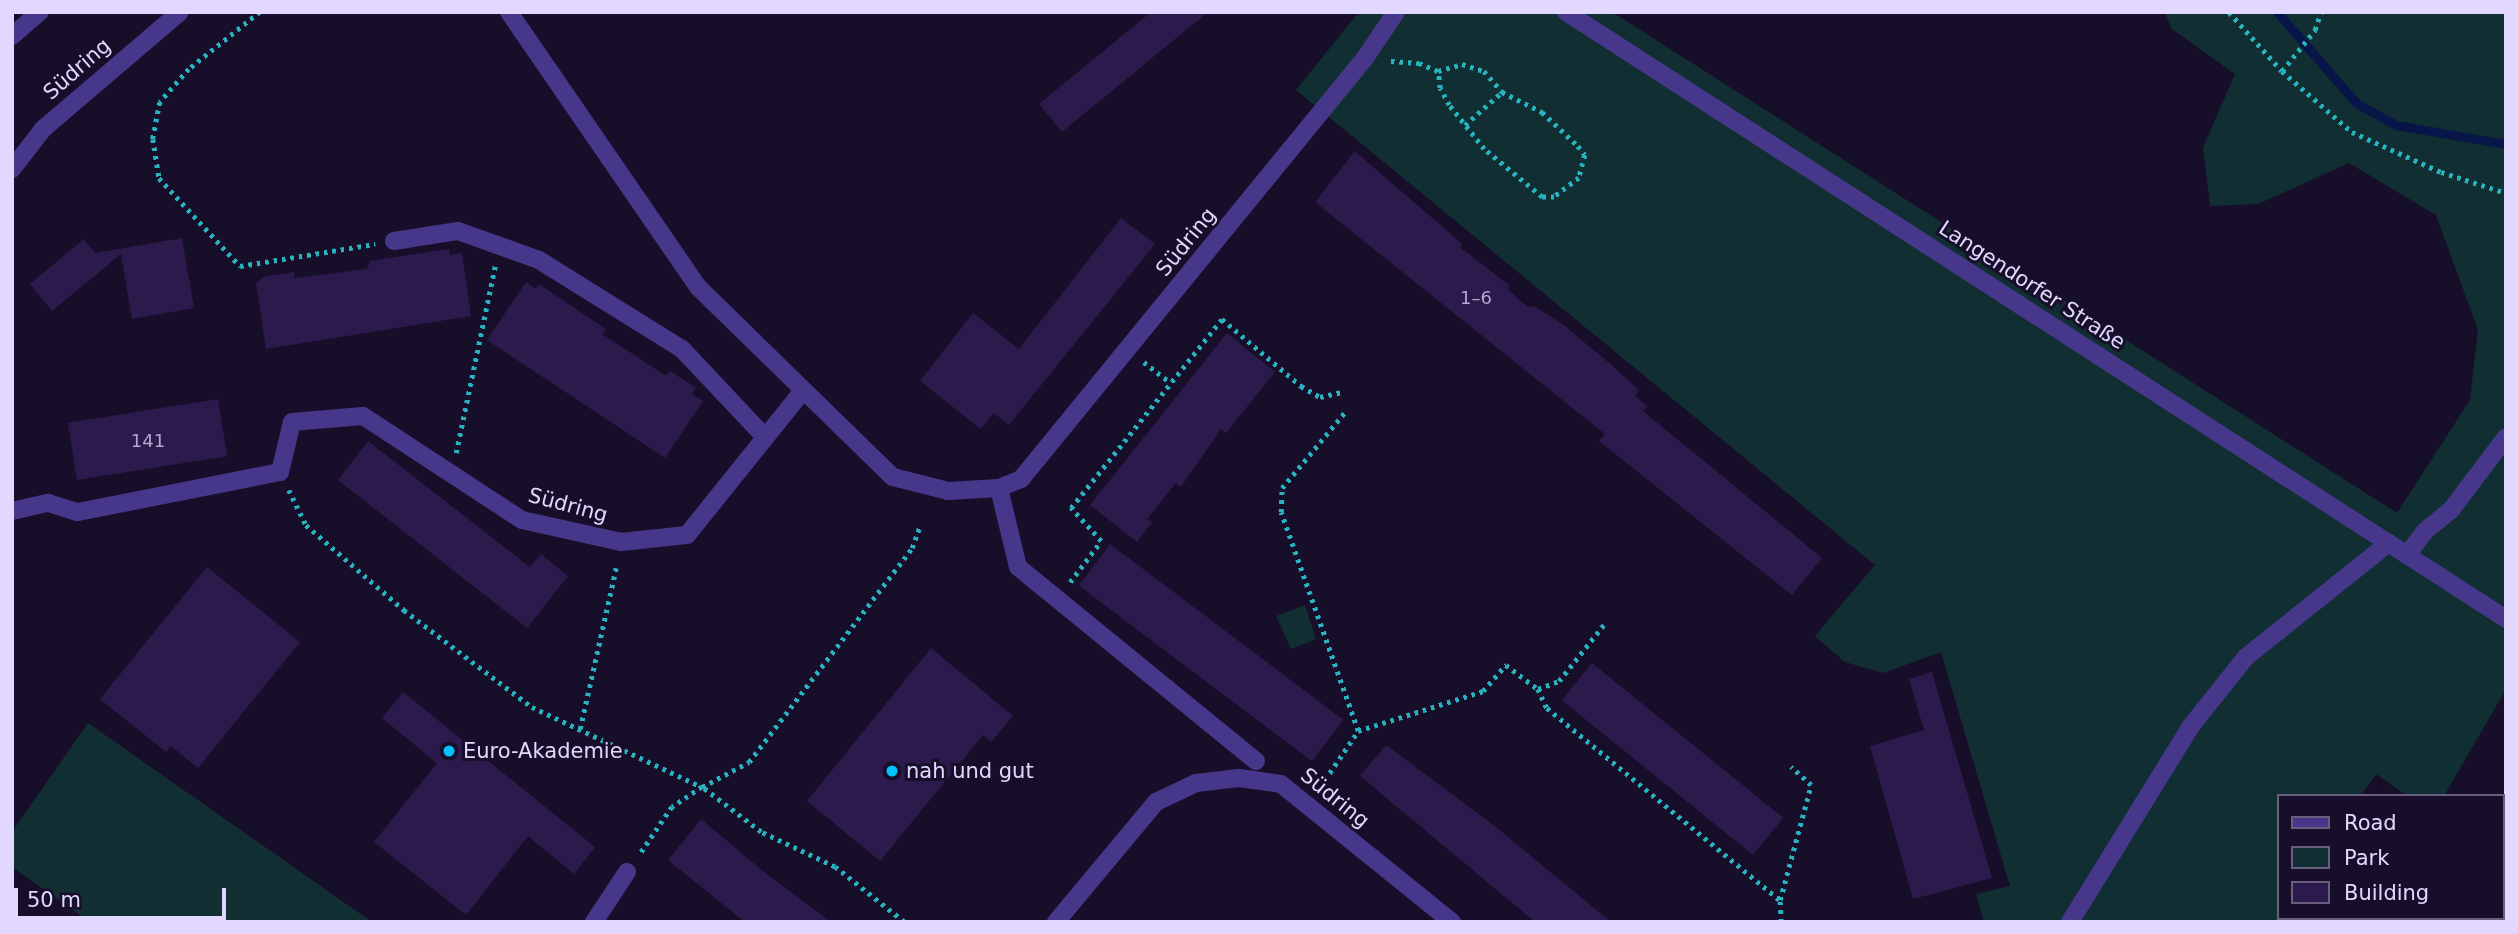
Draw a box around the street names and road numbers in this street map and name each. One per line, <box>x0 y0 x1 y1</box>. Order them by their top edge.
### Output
street label: Südring <box>38 33 116 105</box>
street label: Südring <box>1151 203 1221 281</box>
street label: Langendorfer Straße <box>1934 215 2130 355</box>
street label: Südring <box>526 482 610 528</box>
street label: Südring <box>1296 763 1374 833</box>

